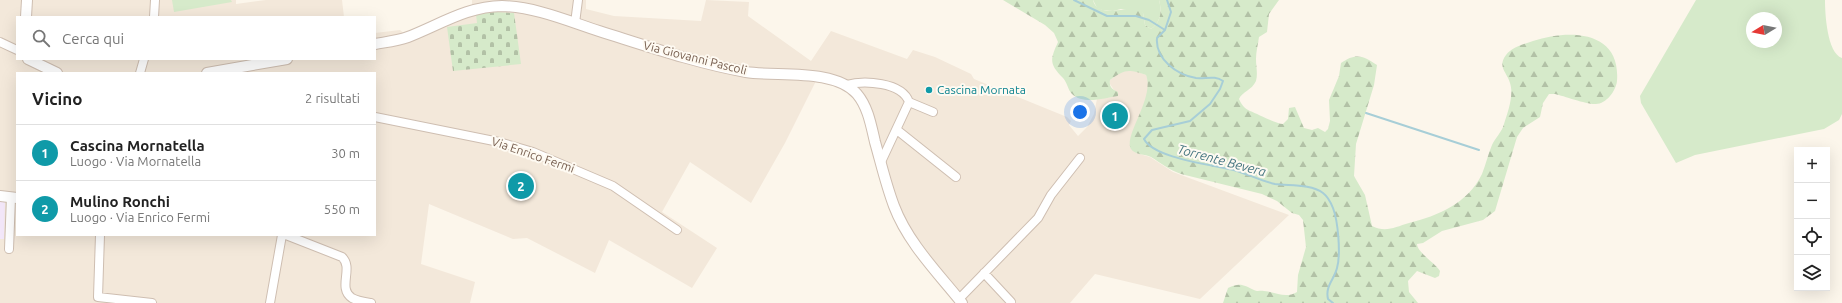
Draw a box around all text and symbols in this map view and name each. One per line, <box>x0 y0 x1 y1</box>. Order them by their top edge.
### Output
north arrow <box>1746 12 1782 48</box>
search box <box>16 16 376 60</box>
icon: search <box>30 27 52 49</box>
text: Cerca qui <box>62 30 124 47</box>
street label: Via Giovanni Pascoli <box>642 38 748 77</box>
place label: Cascina Mornata <box>937 83 1026 96</box>
marker: Cascina Mornata <box>924 85 934 95</box>
text: Vicino <box>32 89 82 108</box>
text: 2 risultati <box>305 91 360 105</box>
pin: 1 <box>1102 101 1128 131</box>
your location <box>1070 102 1090 122</box>
street label: Via Enrico Fermi <box>490 134 576 175</box>
text: Cascina Mornatella <box>70 137 205 154</box>
water label: Torrente Bevera <box>1176 141 1268 179</box>
text: 1 <box>41 146 49 160</box>
text: 30 m <box>331 146 360 160</box>
map controls <box>1794 147 1830 291</box>
button: + <box>1794 147 1830 183</box>
text: Luogo · Via Mornatella <box>70 154 201 168</box>
pin: 2 <box>508 171 534 201</box>
button: − <box>1794 183 1830 219</box>
text: Mulino Ronchi <box>70 193 170 210</box>
text: 2 <box>41 202 49 216</box>
text: 550 m <box>324 202 360 216</box>
text: Luogo · Via Enrico Fermi <box>70 210 210 224</box>
button: locate <box>1794 219 1830 255</box>
button: layers <box>1794 255 1830 291</box>

